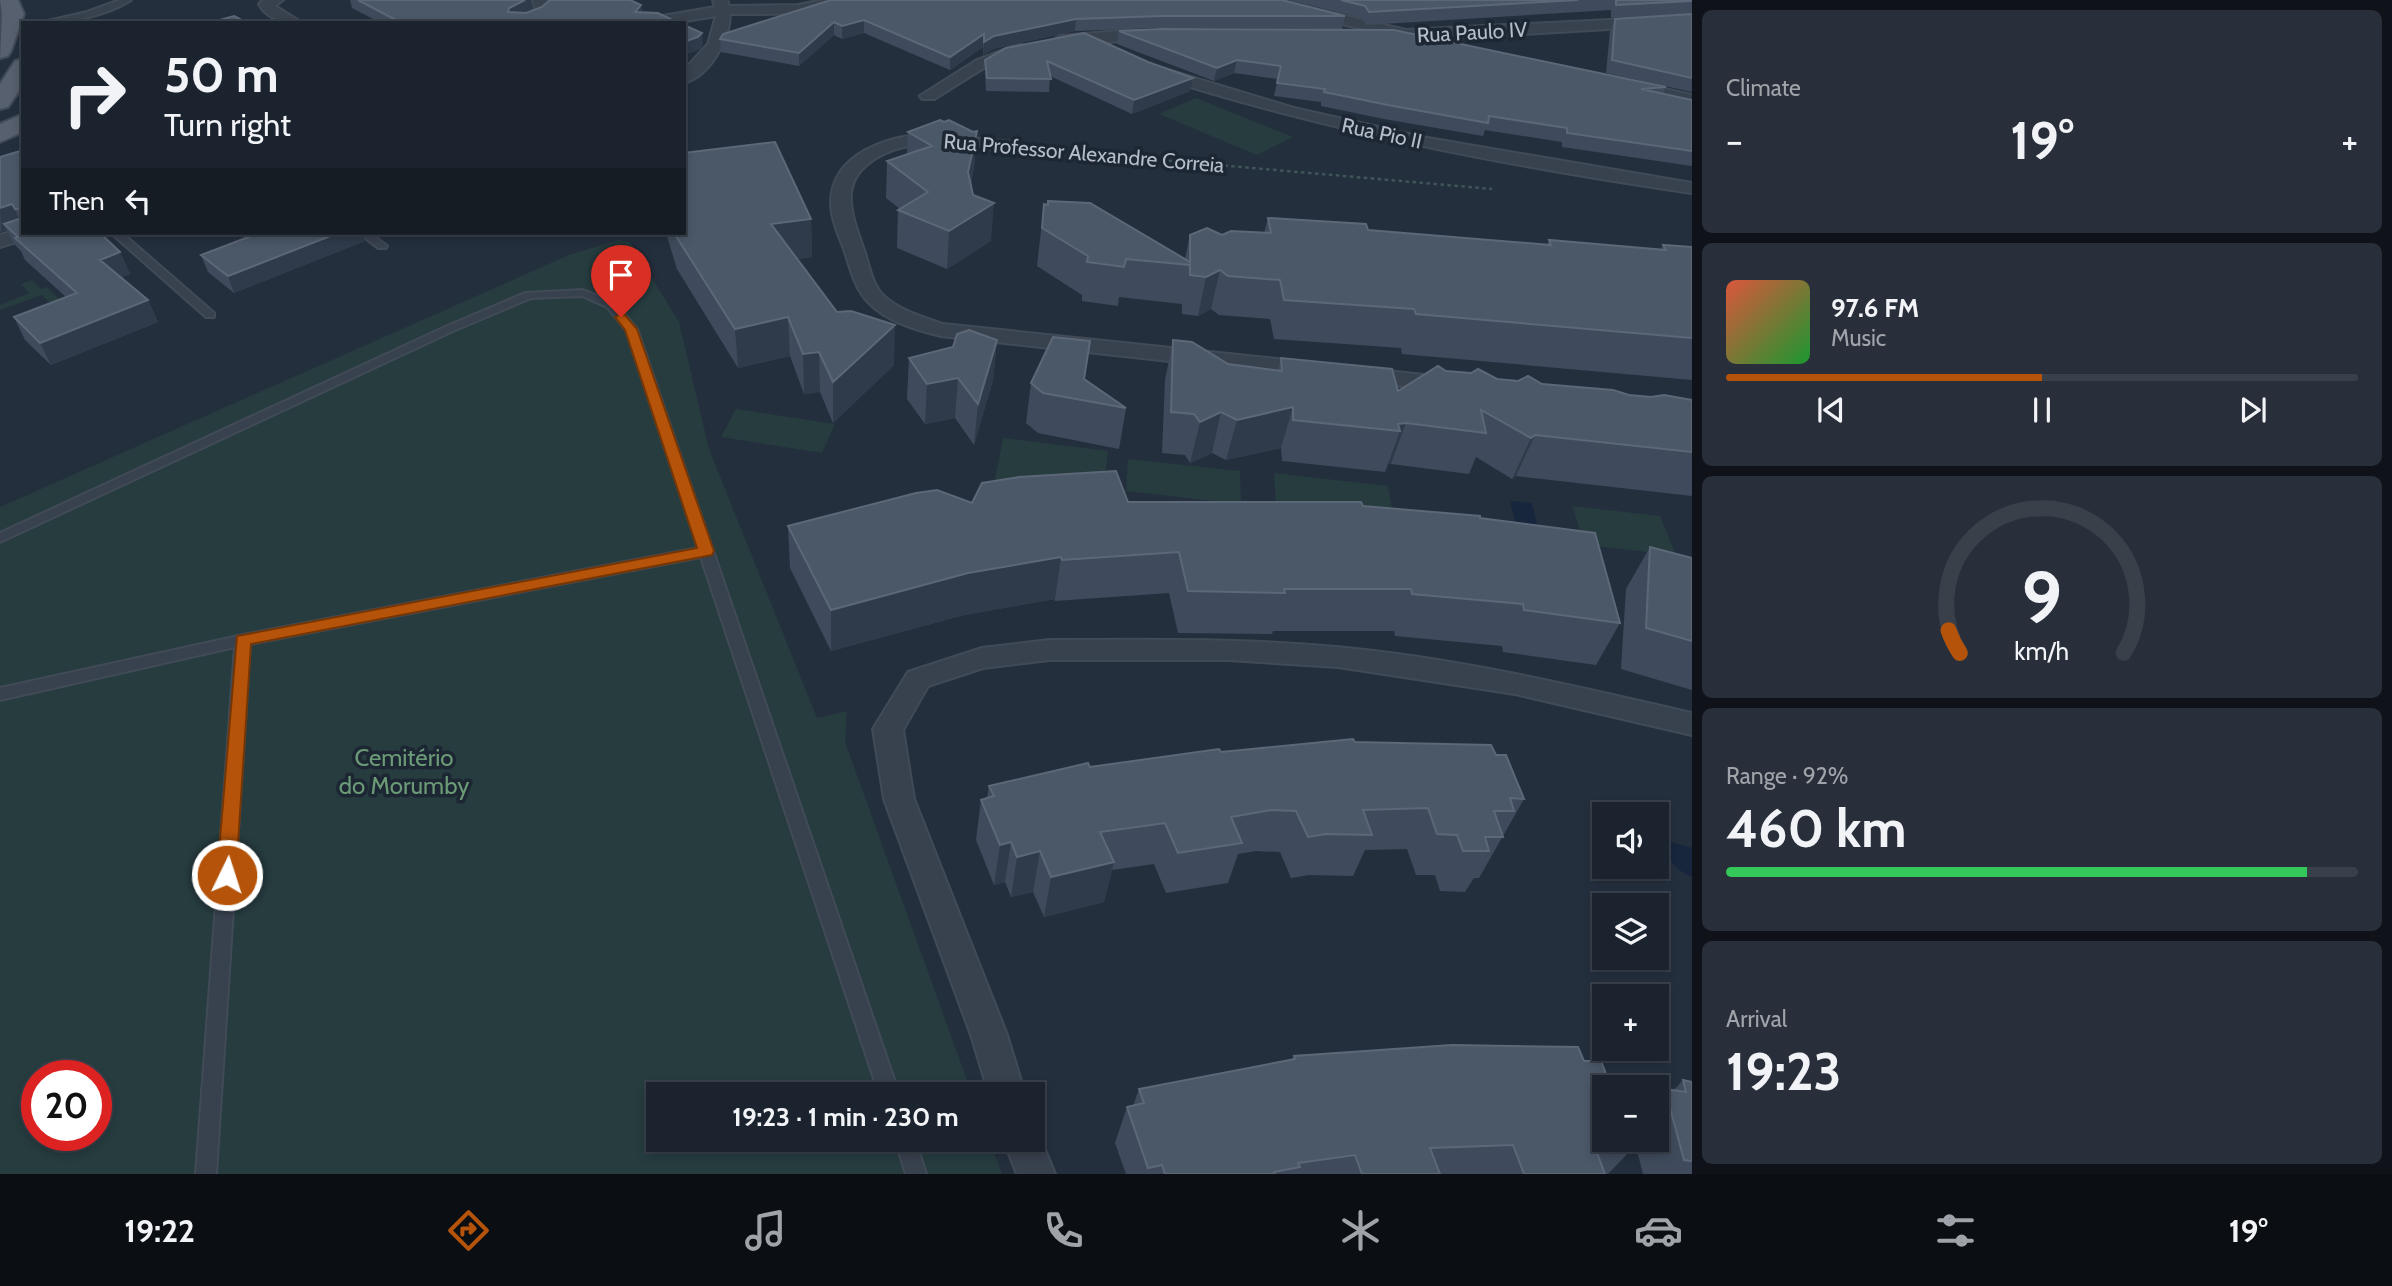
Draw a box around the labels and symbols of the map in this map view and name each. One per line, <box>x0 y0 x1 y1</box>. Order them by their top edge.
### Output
street label: Rua Paulo IV <box>1416 17 1528 47</box>
street label: Rua Pio II <box>1340 112 1424 154</box>
street label: Rua Professor Alexandre Correia <box>943 128 1225 178</box>
pin <box>591 245 651 317</box>
park label: Cemitério do Morumby <box>339 743 469 800</box>
position arrow <box>190 838 264 912</box>
speed limit sign: 20 <box>21 1060 112 1151</box>

